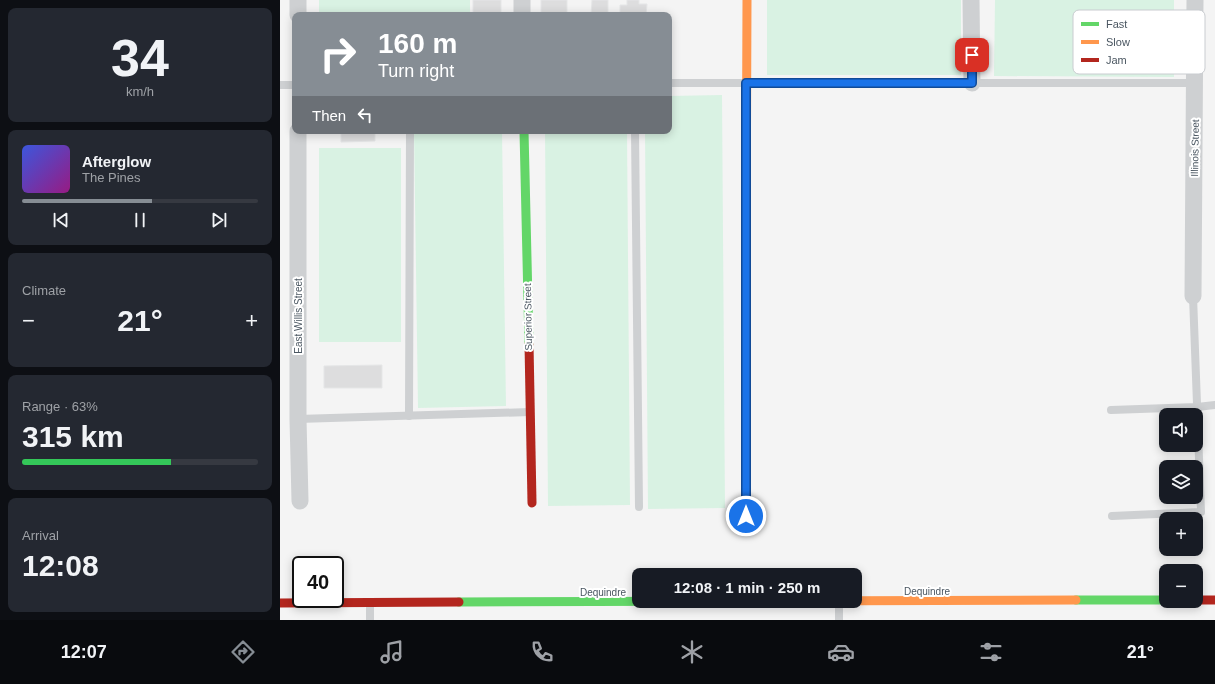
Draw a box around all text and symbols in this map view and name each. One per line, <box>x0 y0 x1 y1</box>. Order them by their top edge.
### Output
legend <box>1073 10 1205 74</box>
text: Fast <box>1106 18 1127 30</box>
icon: right <box>312 28 364 80</box>
text: 160 m <box>378 28 457 59</box>
text: 34 <box>111 29 169 87</box>
text: Slow <box>1106 36 1130 48</box>
pin <box>955 38 989 72</box>
icon: arrive <box>961 44 983 66</box>
text: Jam <box>1106 54 1127 66</box>
text: Turn right <box>378 61 454 81</box>
text: km/h <box>126 84 154 99</box>
icon: left <box>354 104 376 126</box>
text: Then <box>312 107 346 124</box>
street label: Illinois Street <box>1189 119 1201 177</box>
text: Afterglow <box>82 153 151 170</box>
text: The Pines <box>82 170 141 185</box>
icon: previous <box>50 209 72 231</box>
icon: pause <box>129 209 151 231</box>
icon: next <box>208 209 230 231</box>
street label: East Willis Street <box>293 278 304 354</box>
text: Climate <box>22 283 66 298</box>
street label: Superior Street <box>522 283 534 351</box>
text: 21° <box>117 304 163 337</box>
text: − <box>22 308 35 333</box>
text: + <box>245 308 258 333</box>
text: Range · 63% <box>22 399 98 414</box>
map controls <box>1159 408 1203 608</box>
button: sound <box>1159 408 1203 452</box>
text: 315 km <box>22 420 124 453</box>
button: layers <box>1159 460 1203 504</box>
position arrow <box>725 495 767 537</box>
button: + <box>1159 512 1203 556</box>
text: Arrival <box>22 528 59 543</box>
text: 12:08 <box>22 549 99 582</box>
speed limit sign: 40 <box>292 556 344 608</box>
button: − <box>1159 564 1203 608</box>
text: 12:08 · 1 min · 250 m <box>674 579 820 596</box>
street label: Dequindre <box>904 586 951 597</box>
street label: Dequindre <box>580 587 627 598</box>
icon: directions <box>229 638 257 666</box>
icon: music <box>378 638 406 666</box>
icon: phone <box>528 638 556 666</box>
icon: climate <box>678 638 706 666</box>
icon: car <box>827 638 855 666</box>
icon: filters <box>977 638 1005 666</box>
text: 12:07 <box>61 642 107 662</box>
text: 21° <box>1127 642 1154 662</box>

